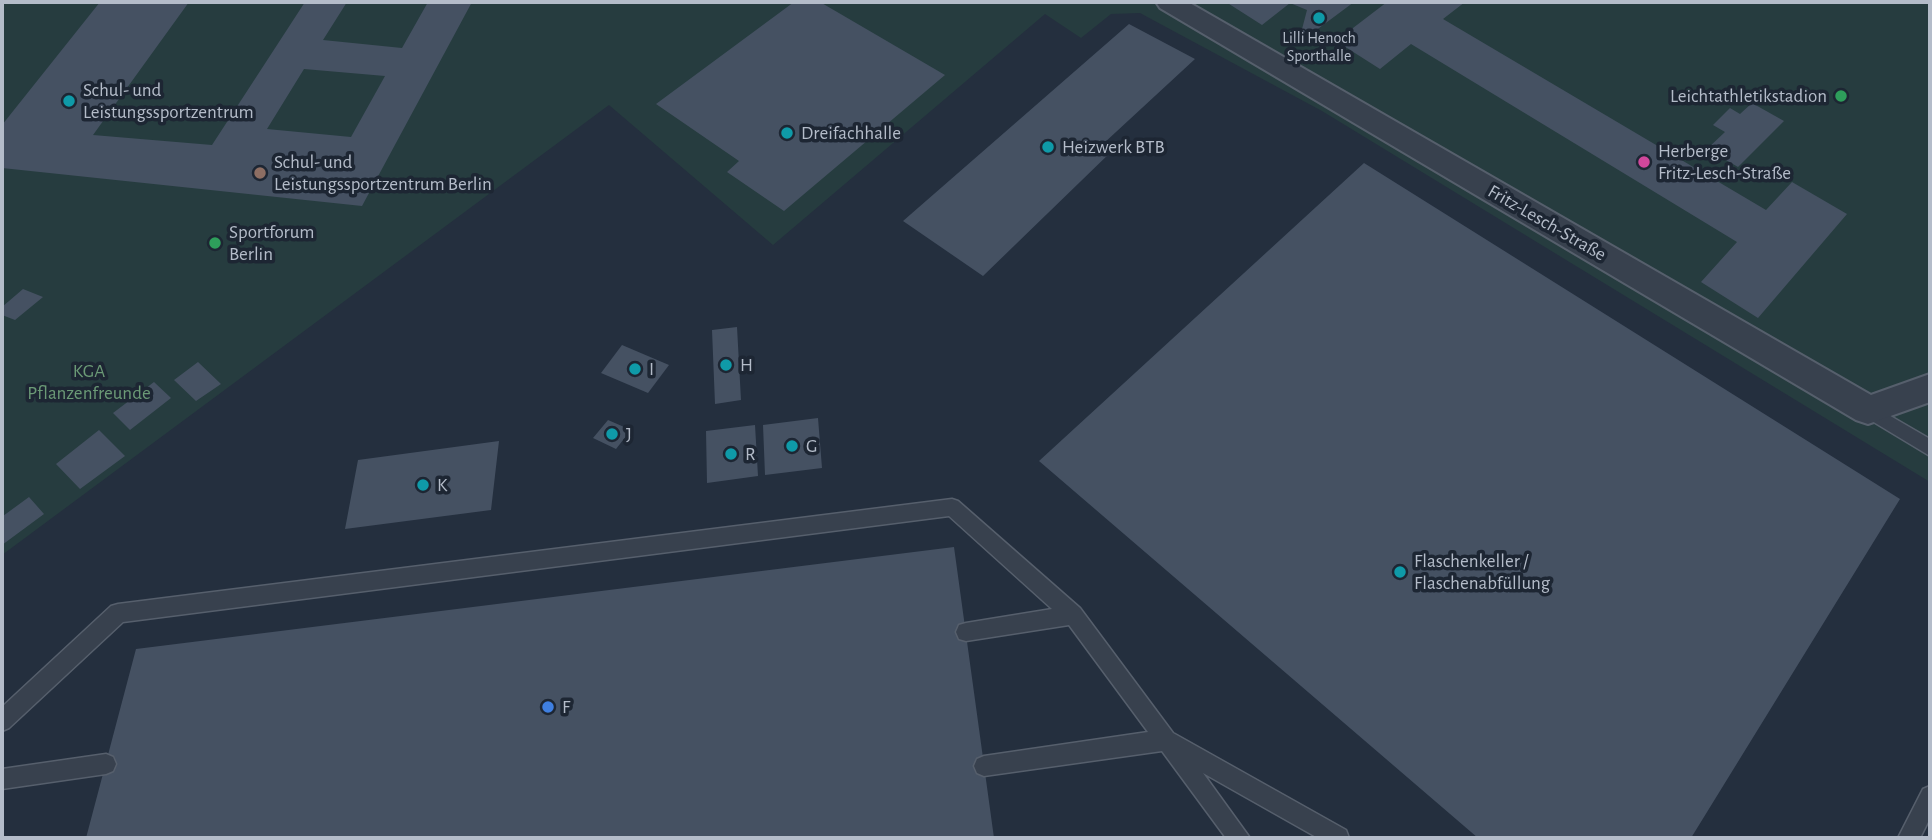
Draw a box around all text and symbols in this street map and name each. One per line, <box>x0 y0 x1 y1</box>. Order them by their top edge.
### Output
marker: Lilli Henoch Sporthalle <box>1311 10 1327 26</box>
place label: Lilli Henoch Sporthalle <box>1282 28 1356 66</box>
place label: Schul- und Leistungssportzentrum <box>83 79 254 123</box>
place label: Leichtathletikstadion <box>1670 85 1827 107</box>
marker: Leichtathletikstadion <box>1833 88 1849 104</box>
marker: Schul- und Leistungssportzentrum <box>61 93 77 109</box>
place label: Dreifachhalle <box>801 122 901 144</box>
marker: Dreifachhalle <box>779 125 795 141</box>
place label: Heizwerk BTB <box>1062 136 1165 158</box>
marker: Heizwerk BTB <box>1040 139 1056 155</box>
place label: Herberge Fritz-Lesch-Straße <box>1658 140 1791 184</box>
place label: Schul- und Leistungssportzentrum Berlin <box>274 151 492 195</box>
marker: Herberge Fritz-Lesch-Straße <box>1636 154 1652 170</box>
marker: Schul- und Leistungssportzentrum Berlin <box>252 165 268 181</box>
street label: Fritz-Lesch-Straße <box>1484 180 1610 266</box>
place label: Sportforum Berlin <box>229 221 314 265</box>
marker: Sportforum Berlin <box>207 235 223 251</box>
place label: H <box>740 354 753 376</box>
marker: H <box>718 357 734 373</box>
place label: I <box>649 358 654 380</box>
park label: KGA Pflanzenfreunde <box>27 360 151 404</box>
marker: I <box>627 361 643 377</box>
place label: J <box>626 423 632 445</box>
marker: J <box>604 426 620 442</box>
place label: G <box>806 435 817 457</box>
marker: G <box>784 438 800 454</box>
place label: R <box>745 443 756 465</box>
marker: R <box>723 446 739 462</box>
place label: K <box>437 474 447 496</box>
marker: K <box>415 477 431 493</box>
place label: Flaschenkeller / Flaschenabfüllung <box>1414 550 1550 594</box>
marker: Flaschenkeller / Flaschenabfüllung <box>1392 564 1408 580</box>
place label: F <box>562 696 570 718</box>
marker: F <box>540 699 556 715</box>

